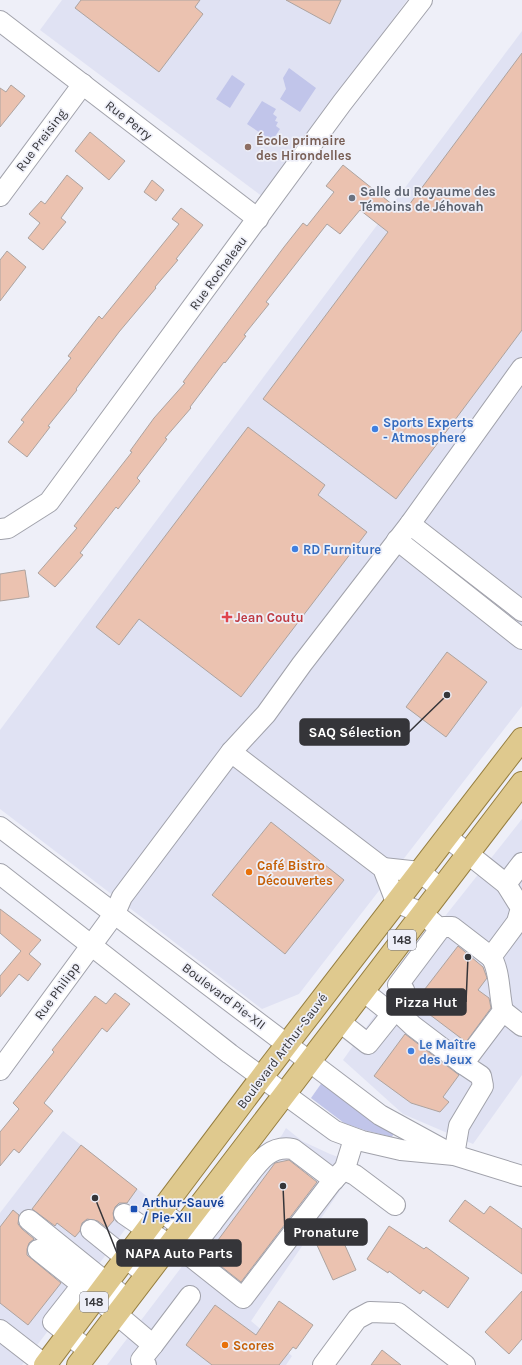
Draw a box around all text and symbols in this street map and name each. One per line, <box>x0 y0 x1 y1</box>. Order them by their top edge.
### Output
street label: Rue Perry <box>103 97 155 143</box>
street label: Rue Preising <box>13 105 70 174</box>
place label: École primaire des Hirondelles <box>256 131 352 163</box>
marker: École primaire des Hirondelles <box>243 142 253 152</box>
place label: Salle du Royaume des Témoins de Jéhovah <box>360 184 496 214</box>
marker: Salle du Royaume des Témoins de Jéhovah <box>347 193 357 203</box>
street label: Rue Rocheleau <box>186 233 250 313</box>
place label: Sports Experts - Atmosphere <box>383 415 474 445</box>
marker: Sports Experts - Atmosphere <box>370 424 380 434</box>
place label: RD Furniture <box>303 542 381 557</box>
marker: RD Furniture <box>290 544 300 554</box>
place label: Jean Coutu <box>235 610 304 625</box>
marker: Jean Coutu <box>222 612 232 622</box>
callout: SAQ Sélection <box>300 719 409 745</box>
text: SAQ Sélection <box>308 724 402 741</box>
place label: Café Bistro Découvertes <box>257 858 333 888</box>
marker: Café Bistro Découvertes <box>244 867 254 877</box>
road number: 148 <box>388 930 416 950</box>
street label: Rue Philipp <box>31 959 83 1023</box>
street label: Boulevard Pie-XII <box>179 960 269 1032</box>
callout: Pizza Hut <box>387 989 466 1015</box>
street label: Boulevard Arthur-Sauvé <box>234 990 331 1112</box>
text: Pizza Hut <box>395 994 458 1011</box>
place label: Le Maître des Jeux <box>419 1037 476 1067</box>
marker: Le Maître des Jeux <box>406 1046 416 1056</box>
place label: Arthur-Sauvé / Pie-XII <box>142 1195 224 1225</box>
marker: Arthur-Sauvé / Pie-XII <box>129 1204 139 1214</box>
callout: Pronature <box>285 1219 367 1245</box>
text: Pronature <box>293 1224 359 1241</box>
callout: NAPA Auto Parts <box>117 1240 241 1266</box>
text: NAPA Auto Parts <box>125 1245 233 1262</box>
road number: 148 <box>80 1292 108 1312</box>
place label: Scores <box>233 1338 275 1353</box>
marker: Scores <box>220 1340 230 1350</box>

